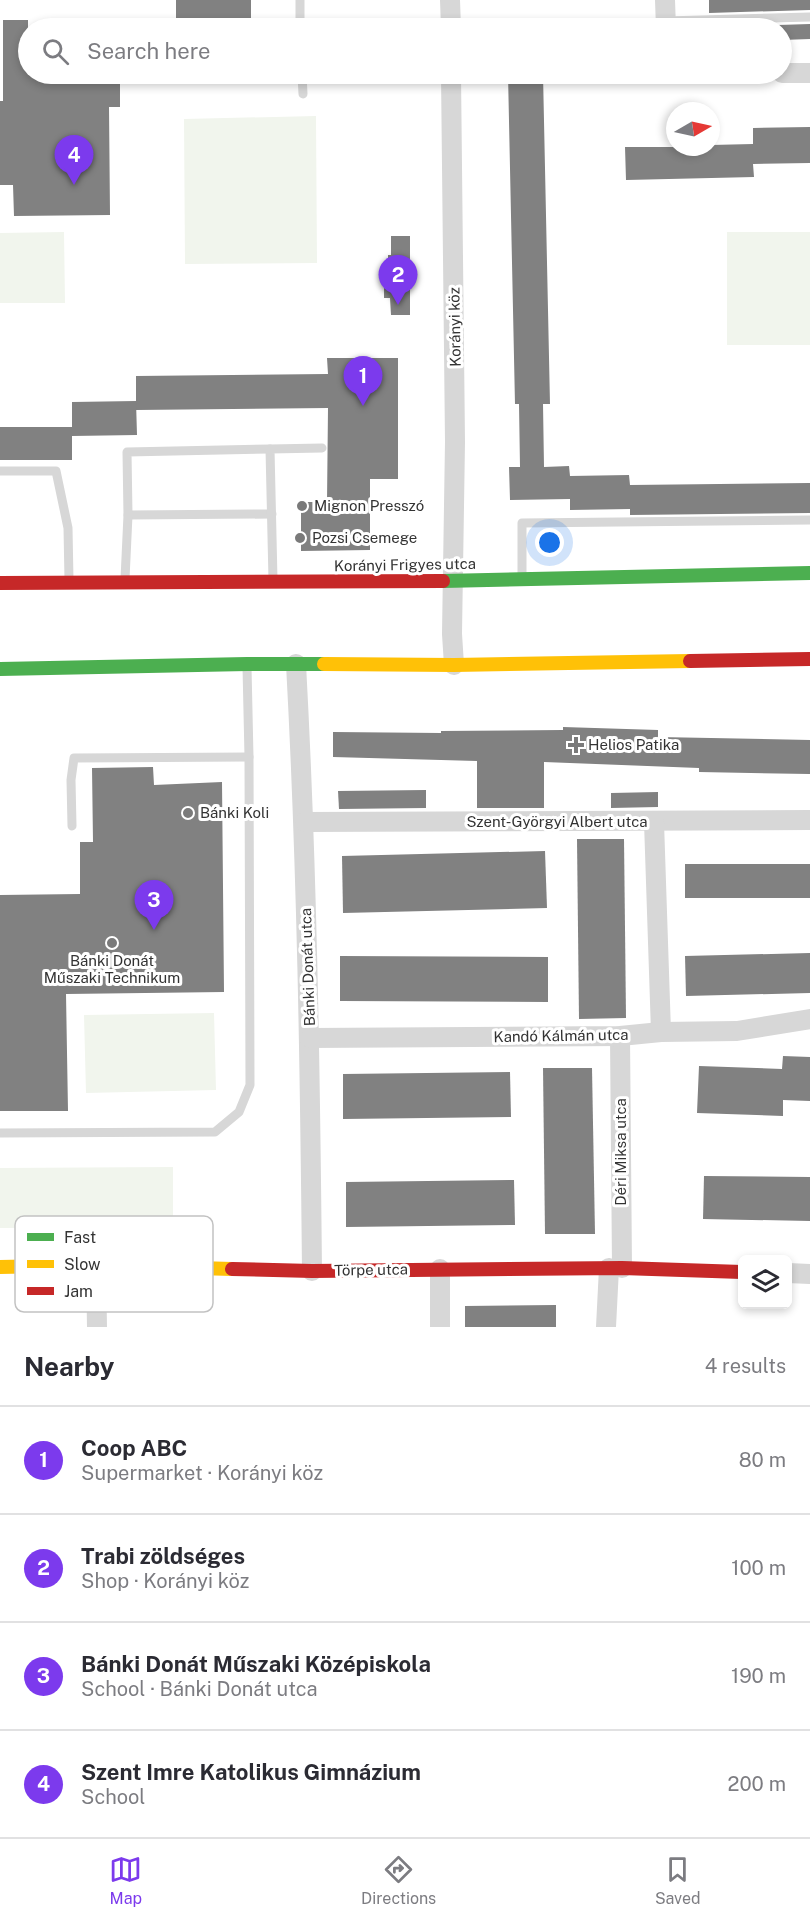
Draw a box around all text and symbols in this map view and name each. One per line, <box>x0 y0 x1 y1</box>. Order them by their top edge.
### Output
search box <box>18 18 792 84</box>
icon: search <box>39 35 72 68</box>
text: Search here <box>87 38 211 64</box>
north arrow <box>666 102 720 156</box>
pin: 4 <box>54 136 94 185</box>
pin: 2 <box>378 256 418 305</box>
street label: Korányi köz <box>445 287 464 367</box>
pin: 1 <box>344 356 382 406</box>
place label: Mignon Presszó <box>314 497 424 514</box>
marker: Mignon Presszó <box>295 499 309 513</box>
your location <box>535 528 564 557</box>
place label: Pozsi Csemege <box>312 529 417 546</box>
marker: Pozsi Csemege <box>293 531 307 545</box>
street label: Korányi Frigyes utca <box>334 555 476 574</box>
place label: Helios Patika <box>588 736 679 753</box>
marker: Helios Patika <box>569 738 583 752</box>
place label: Bánki Koli <box>200 804 269 821</box>
marker: Bánki Koli <box>181 806 195 820</box>
street label: Szent-Györgyi Albert utca <box>466 813 648 830</box>
pin: 3 <box>134 880 174 930</box>
street label: Bánki Donát utca <box>297 908 318 1027</box>
marker: Bánki Donát Műszaki Technikum <box>105 936 119 950</box>
place label: Bánki Donát Műszaki Technikum <box>44 952 180 986</box>
street label: Kandó Kálmán utca <box>493 1026 629 1045</box>
street label: Déri Miksa utca <box>612 1098 629 1206</box>
legend <box>15 1216 213 1312</box>
text: Fast <box>64 1228 96 1247</box>
text: Slow <box>64 1255 101 1274</box>
map controls <box>738 1255 792 1309</box>
button: layers <box>738 1255 792 1309</box>
street label: Törpe utca <box>334 1260 408 1279</box>
text: Jam <box>64 1282 93 1301</box>
text: Nearby <box>24 1351 114 1382</box>
text: 4 results <box>705 1354 786 1378</box>
text: Coop ABC <box>81 1435 187 1461</box>
text: 1 <box>39 1448 48 1472</box>
text: 80 m <box>739 1448 786 1472</box>
text: Supermarket · Korányi köz <box>81 1461 323 1485</box>
text: Trabi zöldséges <box>81 1543 245 1569</box>
text: 2 <box>37 1556 50 1580</box>
text: 100 m <box>731 1556 786 1580</box>
text: Shop · Korányi köz <box>81 1569 249 1593</box>
text: Bánki Donát Műszaki Középiskola <box>81 1651 431 1677</box>
text: 3 <box>37 1664 50 1688</box>
text: 190 m <box>731 1664 786 1688</box>
text: School · Bánki Donát utca <box>81 1677 317 1701</box>
text: Szent Imre Katolikus Gimnázium <box>81 1759 421 1785</box>
text: 4 <box>37 1772 50 1796</box>
text: 200 m <box>728 1772 786 1796</box>
text: School <box>81 1785 145 1809</box>
tab: Map <box>109 1853 142 1908</box>
tab: Directions <box>361 1853 436 1908</box>
tab: Saved <box>655 1853 701 1908</box>

